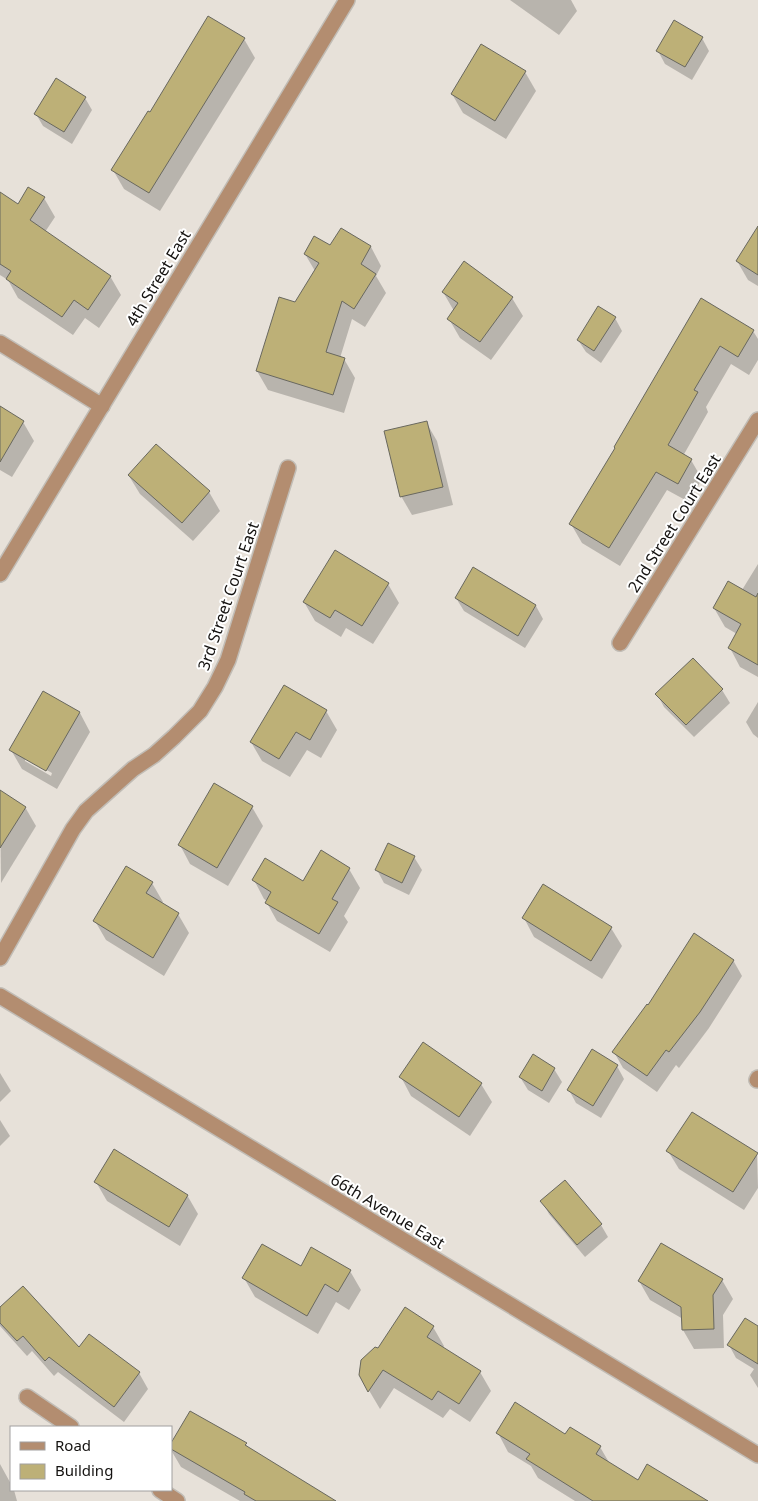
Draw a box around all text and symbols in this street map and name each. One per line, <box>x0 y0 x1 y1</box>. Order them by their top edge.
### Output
street label: 4th Street East <box>120 225 196 330</box>
street label: 2nd Street Court East <box>622 449 726 596</box>
street label: 3rd Street Court East <box>192 519 264 673</box>
street label: 66th Avenue East <box>327 1168 449 1254</box>
legend <box>10 1426 172 1491</box>
text: Road <box>55 1435 91 1455</box>
text: Building <box>55 1460 113 1480</box>

